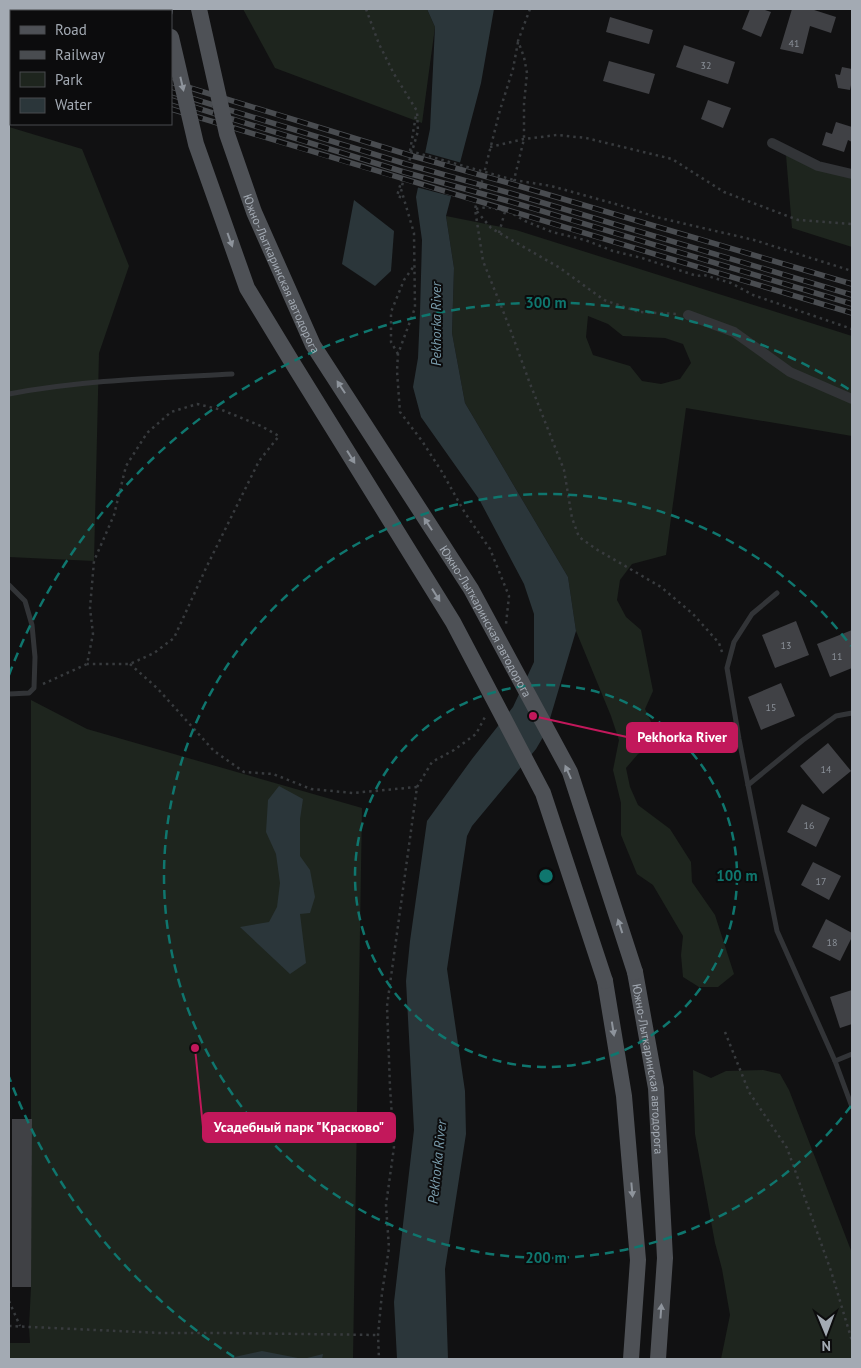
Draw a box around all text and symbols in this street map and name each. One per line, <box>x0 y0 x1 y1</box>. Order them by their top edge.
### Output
legend <box>10 10 172 125</box>
text: Road <box>55 20 87 39</box>
house number: 41 <box>789 37 799 50</box>
text: Railway <box>55 45 105 64</box>
house number: 32 <box>701 59 711 72</box>
text: Park <box>55 70 83 89</box>
one-way arrow <box>178 77 186 92</box>
text: Water <box>55 95 92 114</box>
street label: Южно-Лыткаринская автодорога <box>241 192 324 356</box>
one-way arrow <box>227 232 234 247</box>
water label: Pekhorka River <box>427 281 445 366</box>
text: 300 m <box>525 293 567 312</box>
one-way arrow <box>336 380 345 394</box>
one-way arrow <box>346 451 355 464</box>
one-way arrow <box>424 517 433 530</box>
street label: Южно-Лыткаринская автодорога <box>437 542 535 699</box>
one-way arrow <box>432 589 441 602</box>
house number: 13 <box>781 639 791 652</box>
house number: 11 <box>832 650 842 663</box>
house number: 15 <box>766 701 776 714</box>
callout: Pekhorka River <box>627 723 737 752</box>
text: Pekhorka River <box>637 728 727 746</box>
house number: 14 <box>821 763 832 776</box>
one-way arrow <box>564 765 572 779</box>
house number: 16 <box>804 819 814 832</box>
text: 100 m <box>716 866 758 885</box>
centre of rings <box>537 867 555 885</box>
house number: 17 <box>816 875 826 888</box>
one-way arrow <box>616 918 623 933</box>
house number: 18 <box>827 936 837 949</box>
street label: Южно-Лыткаринская автодорога <box>630 982 667 1155</box>
one-way arrow <box>610 1021 618 1037</box>
callout: Усадебный парк "Красково" <box>203 1113 395 1142</box>
text: Усадебный парк "Красково" <box>213 1118 384 1136</box>
water label: Pekhorka River <box>424 1118 450 1205</box>
one-way arrow <box>628 1183 636 1199</box>
text: 200 m <box>525 1248 567 1267</box>
one-way arrow <box>658 1302 666 1318</box>
north arrow <box>801 1308 851 1358</box>
text: N <box>821 1337 831 1355</box>

